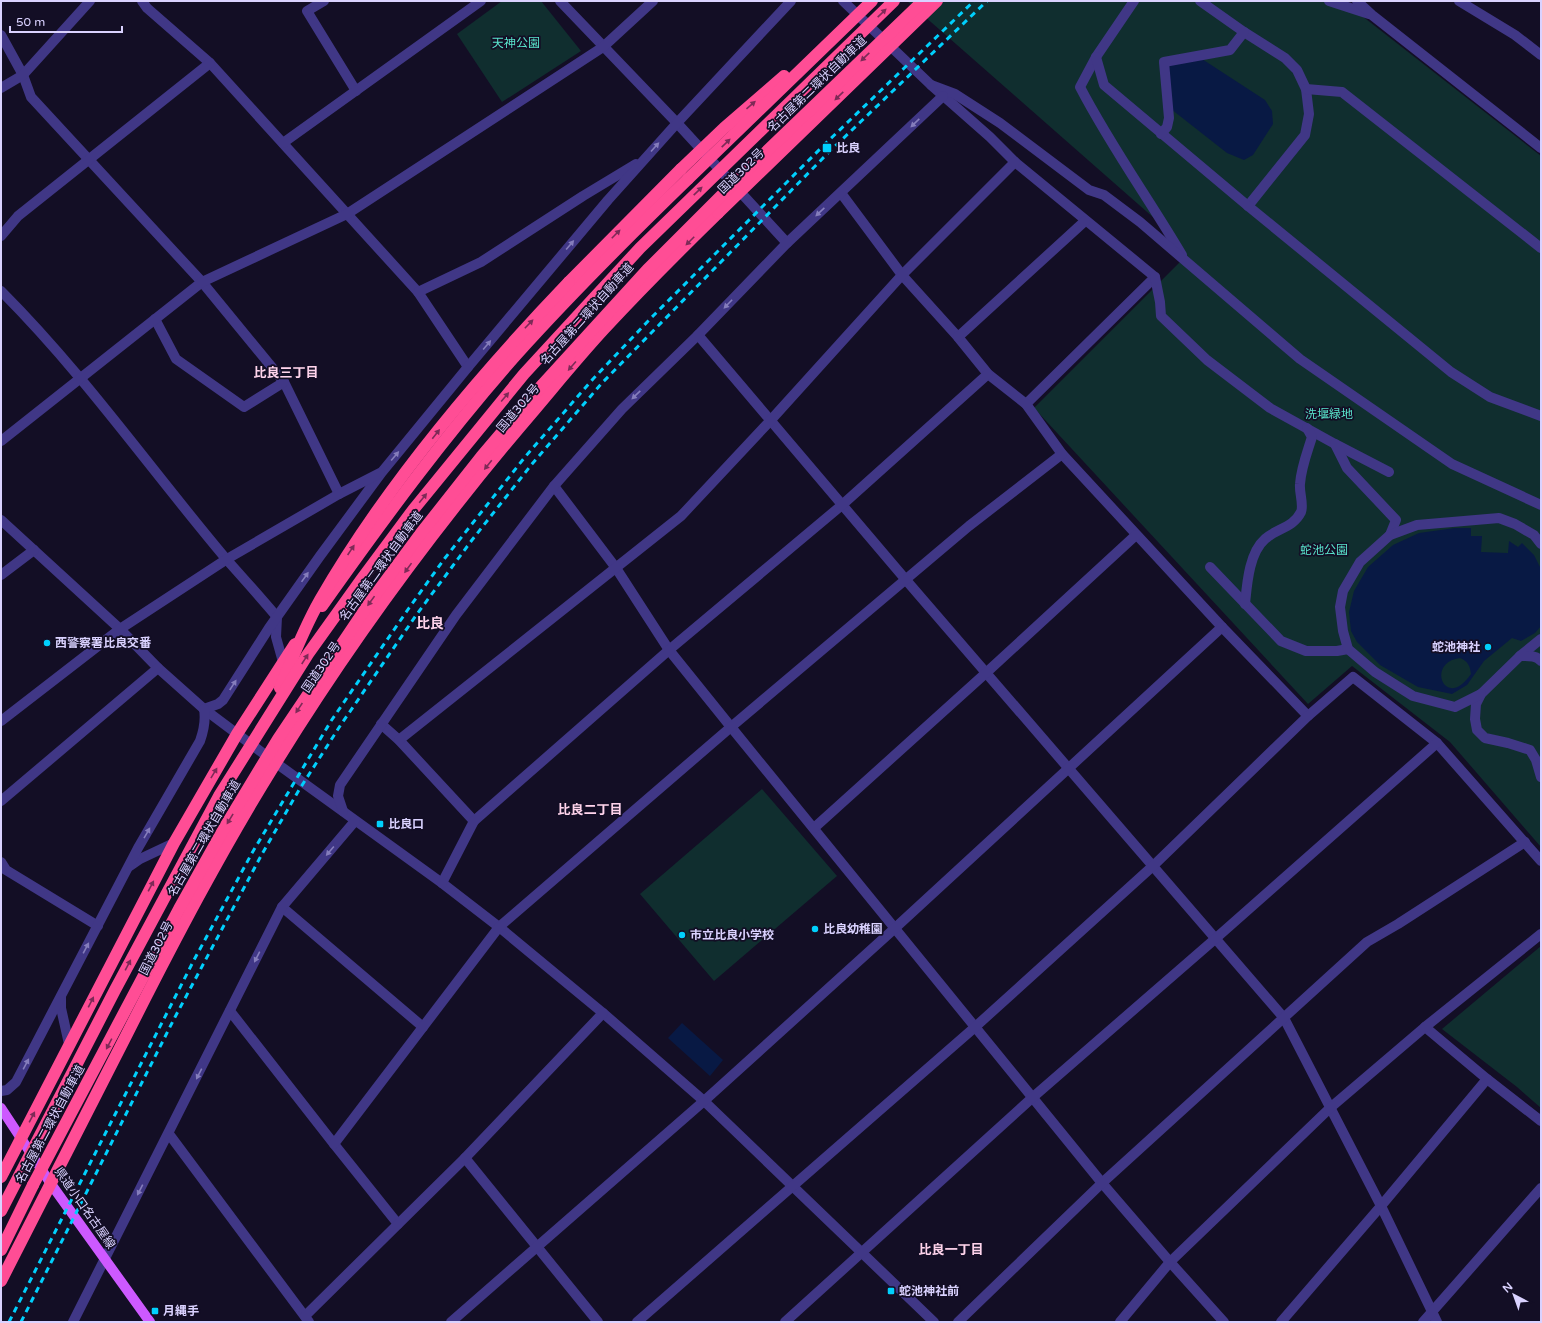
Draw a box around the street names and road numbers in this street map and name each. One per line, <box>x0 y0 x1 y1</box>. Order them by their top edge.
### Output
street label: 名古屋第二環状自動車道 <box>765 33 869 135</box>
street label: 国道302号 <box>715 146 767 196</box>
street label: 名古屋第二環状自動車道 <box>538 260 636 368</box>
street label: 国道302号 <box>494 381 542 435</box>
street label: 名古屋第二環状自動車道 <box>337 508 425 624</box>
street label: 国道302号 <box>299 639 343 695</box>
street label: 名古屋第二環状自動車道 <box>165 777 243 899</box>
street label: 国道302号 <box>136 919 176 977</box>
street label: 名古屋第二環状自動車道 <box>13 1062 87 1186</box>
street label: 県道小口名古屋線 <box>52 1165 118 1251</box>

